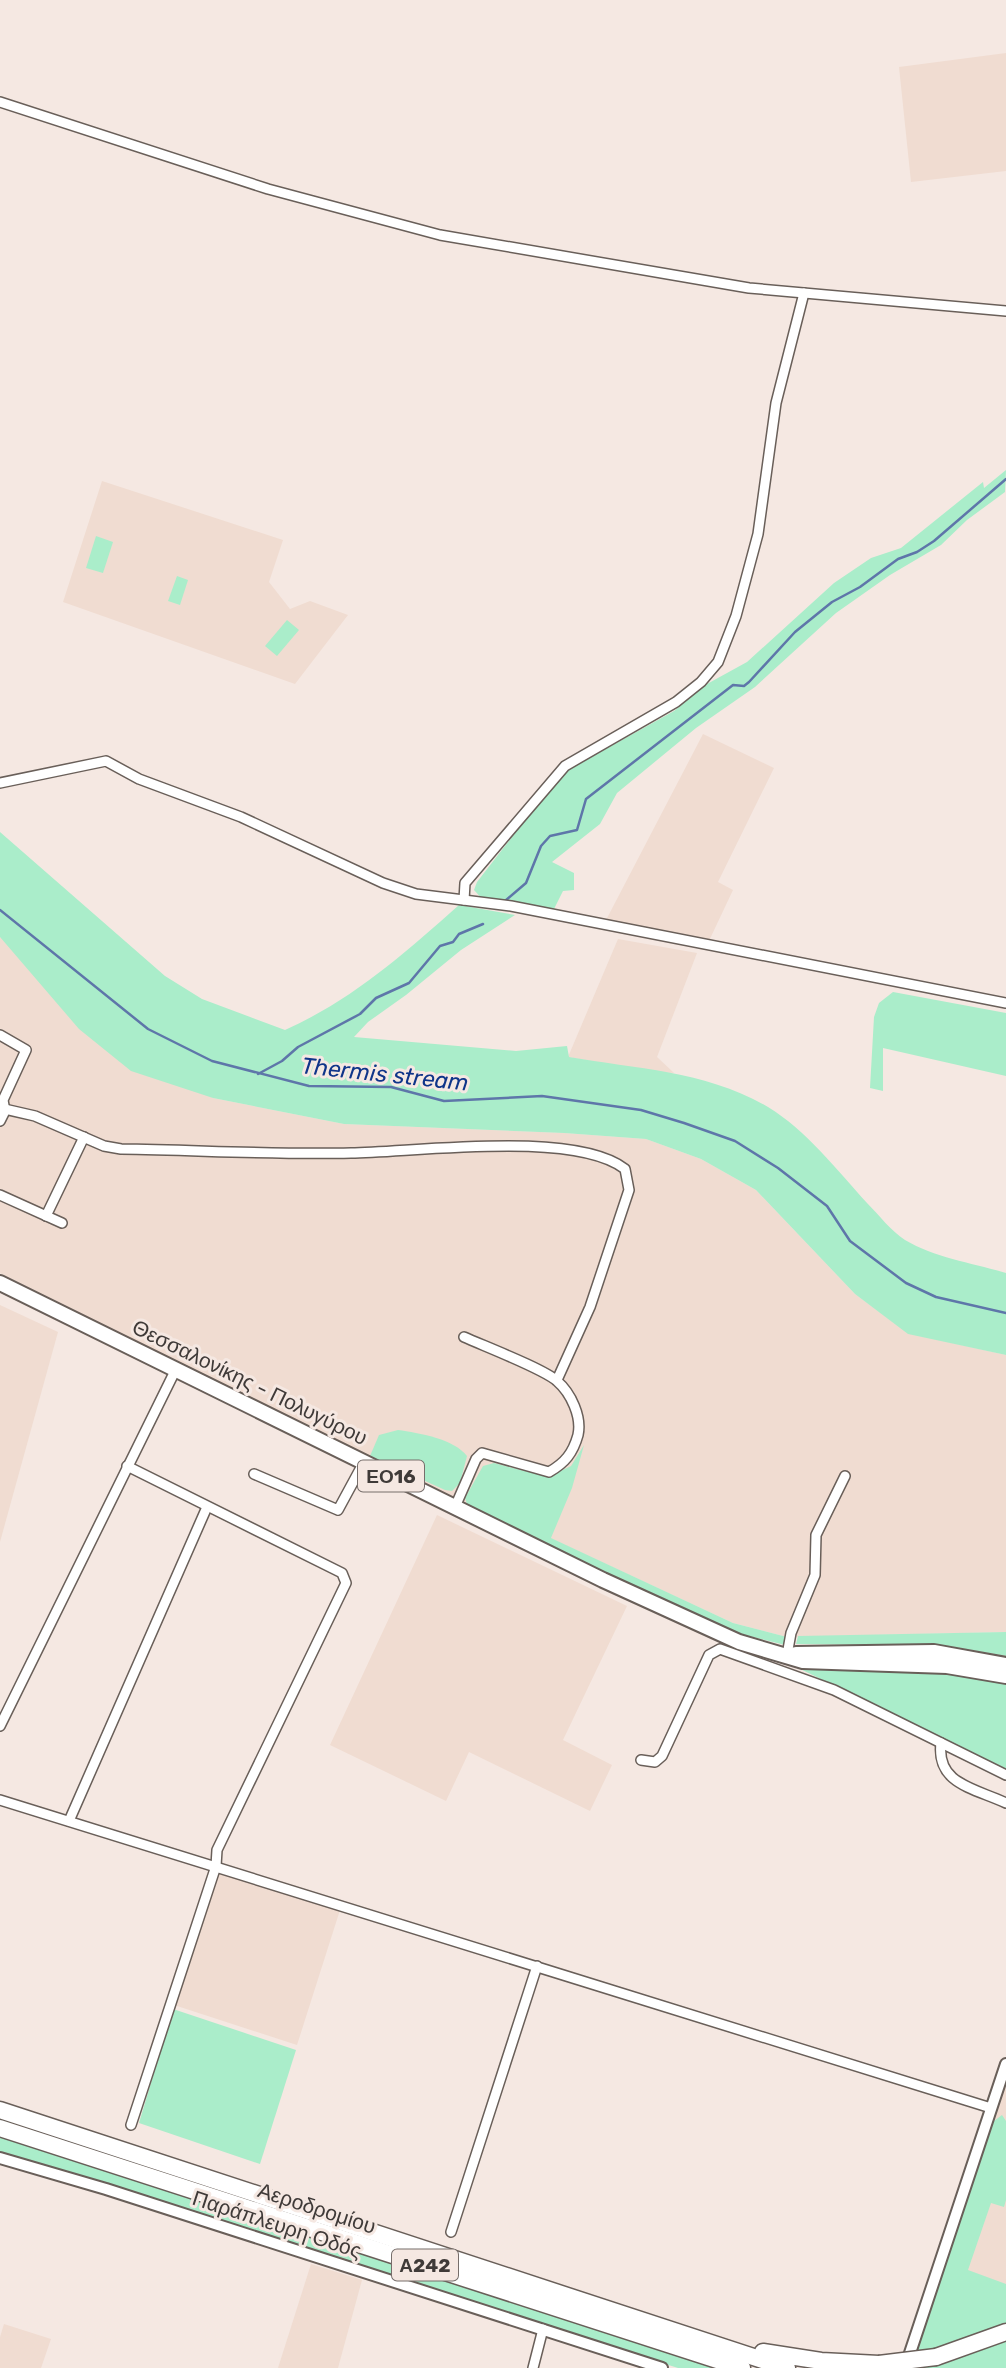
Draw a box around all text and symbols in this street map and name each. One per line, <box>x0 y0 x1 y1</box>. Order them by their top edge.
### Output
water label: Thermis stream <box>300 1051 470 1097</box>
street label: Θεσσαλονίκης - Πολυγύρου <box>128 1314 372 1450</box>
road number: ΕΟ16 <box>358 1460 424 1492</box>
street label: Αεροδρομίου <box>255 2177 379 2239</box>
street label: Παράπλευρη Οδός <box>190 2185 364 2263</box>
road number: Α242 <box>392 2250 458 2280</box>

